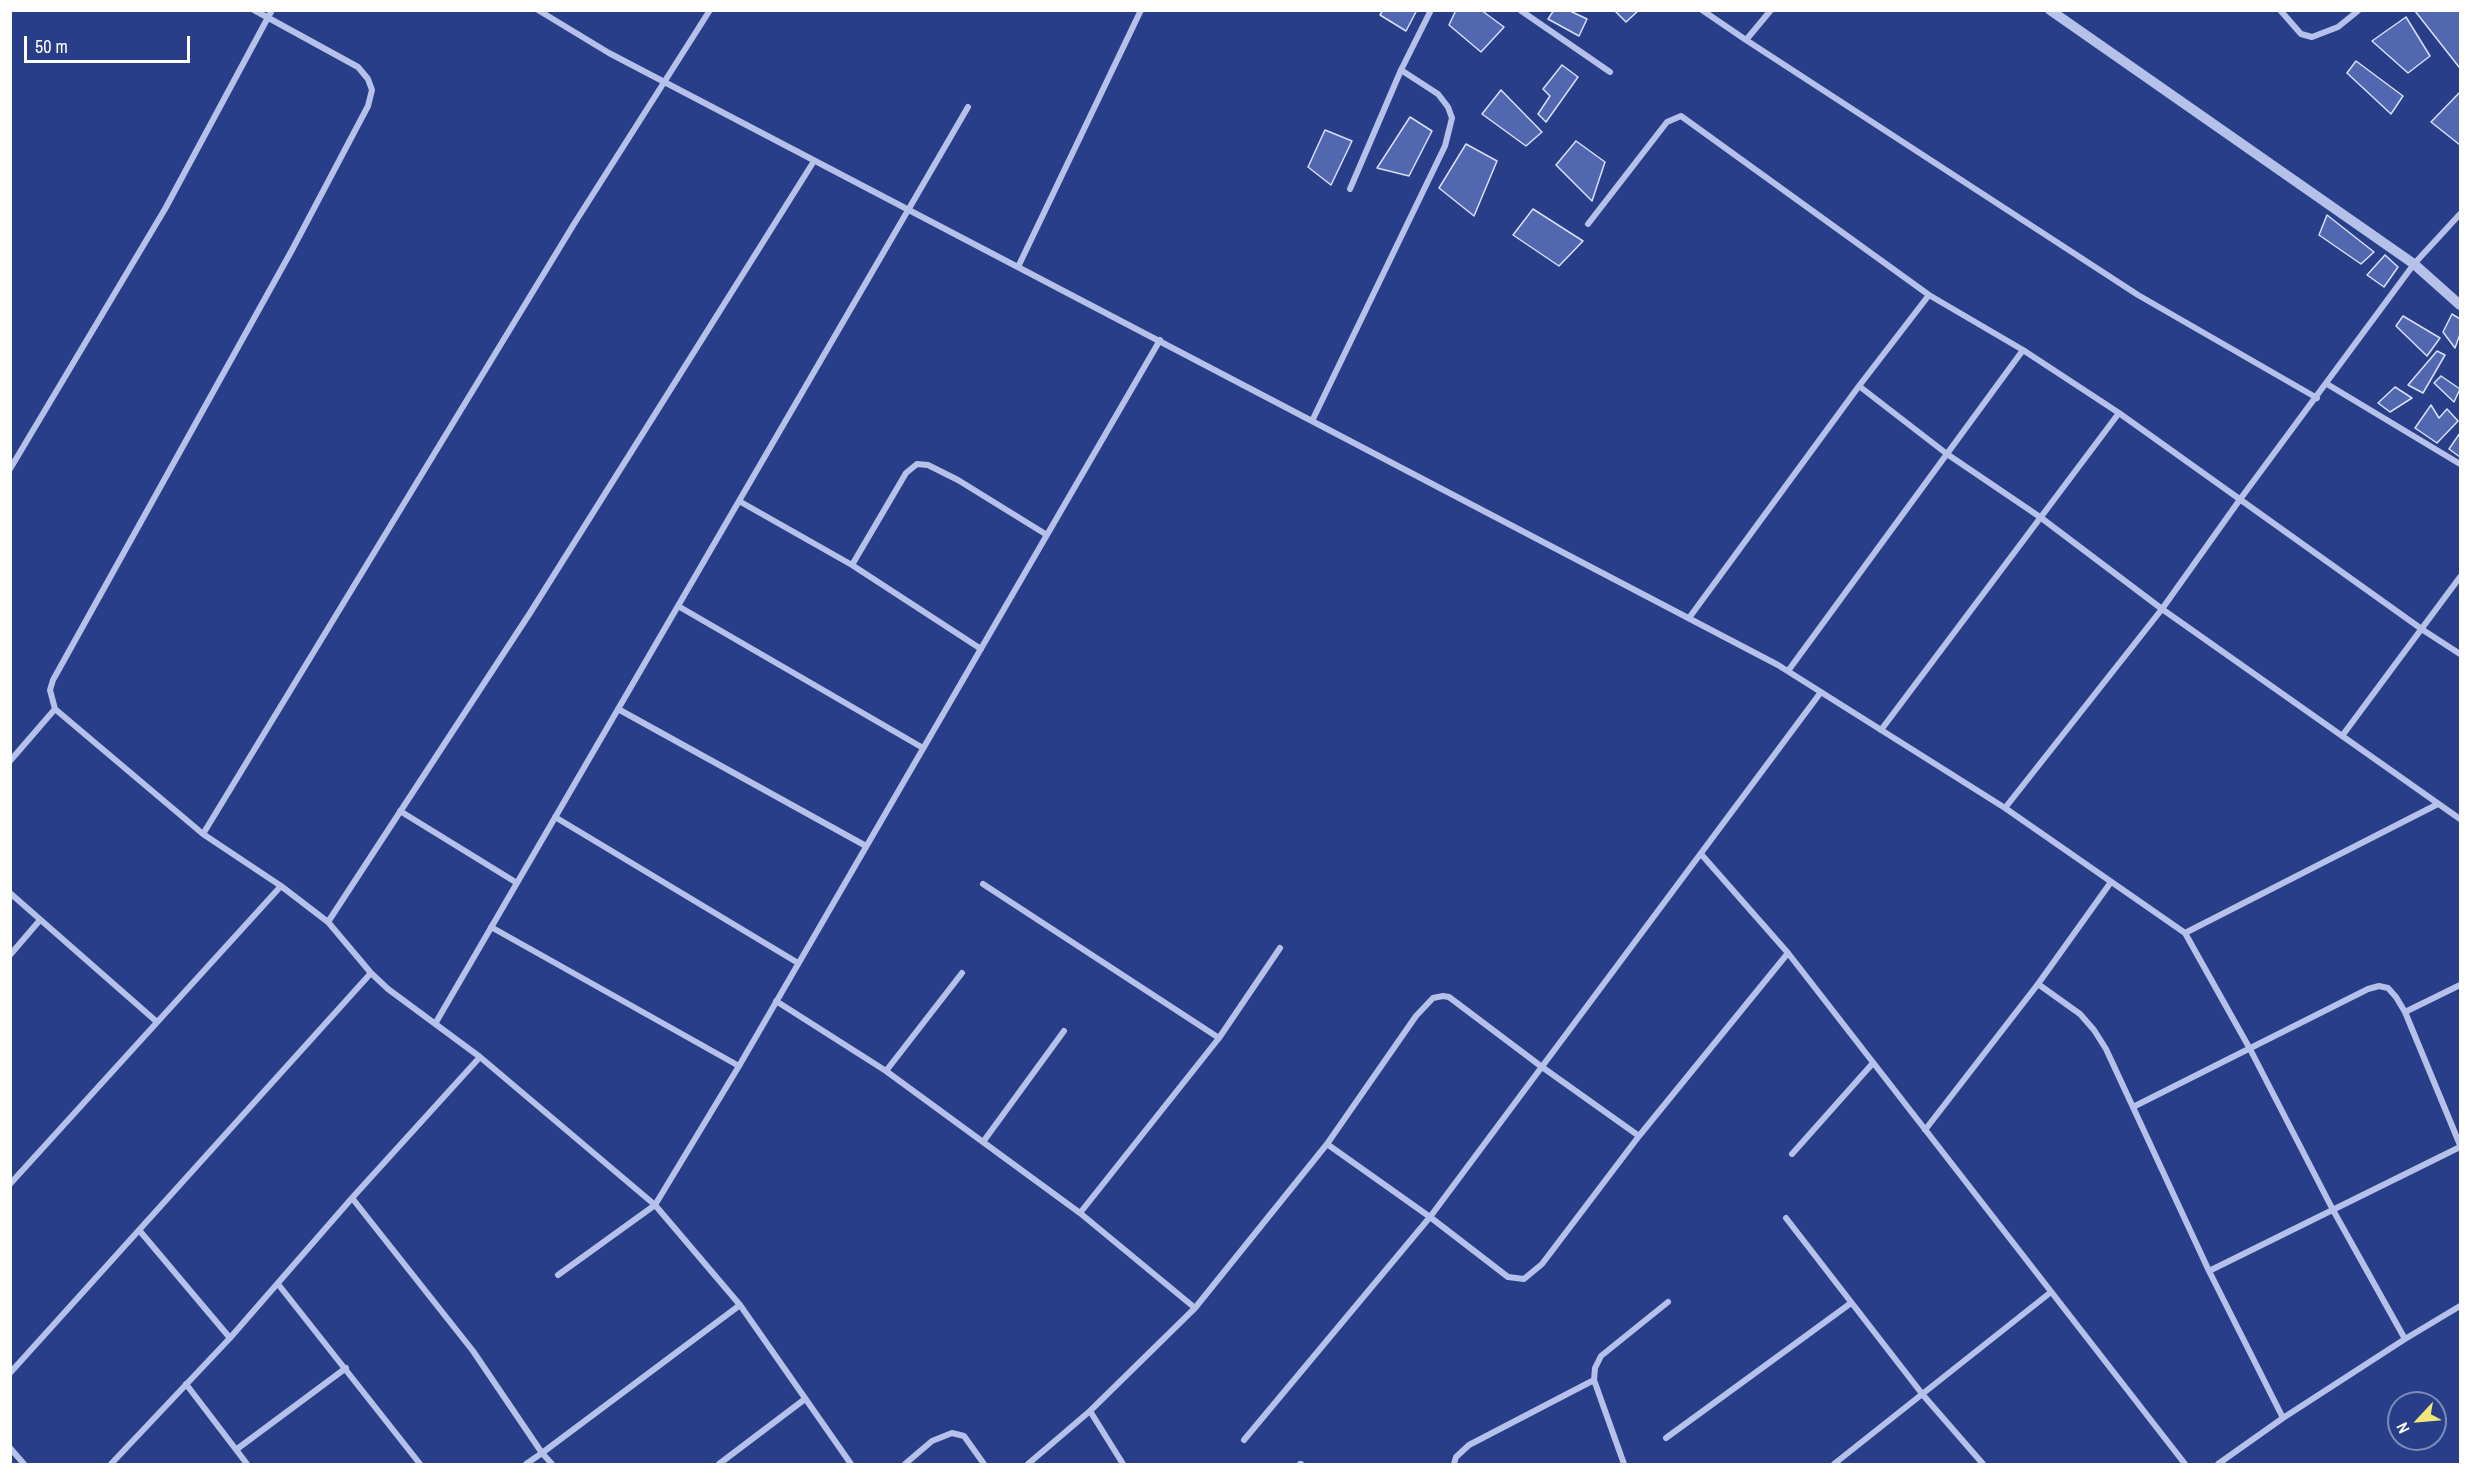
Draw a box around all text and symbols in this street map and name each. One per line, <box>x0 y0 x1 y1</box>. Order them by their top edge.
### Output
scale bar <box>27 24 194 62</box>
text: 50 m <box>35 34 68 59</box>
north arrow <box>2387 1391 2447 1451</box>
text: N <box>2391 1419 2415 1437</box>

